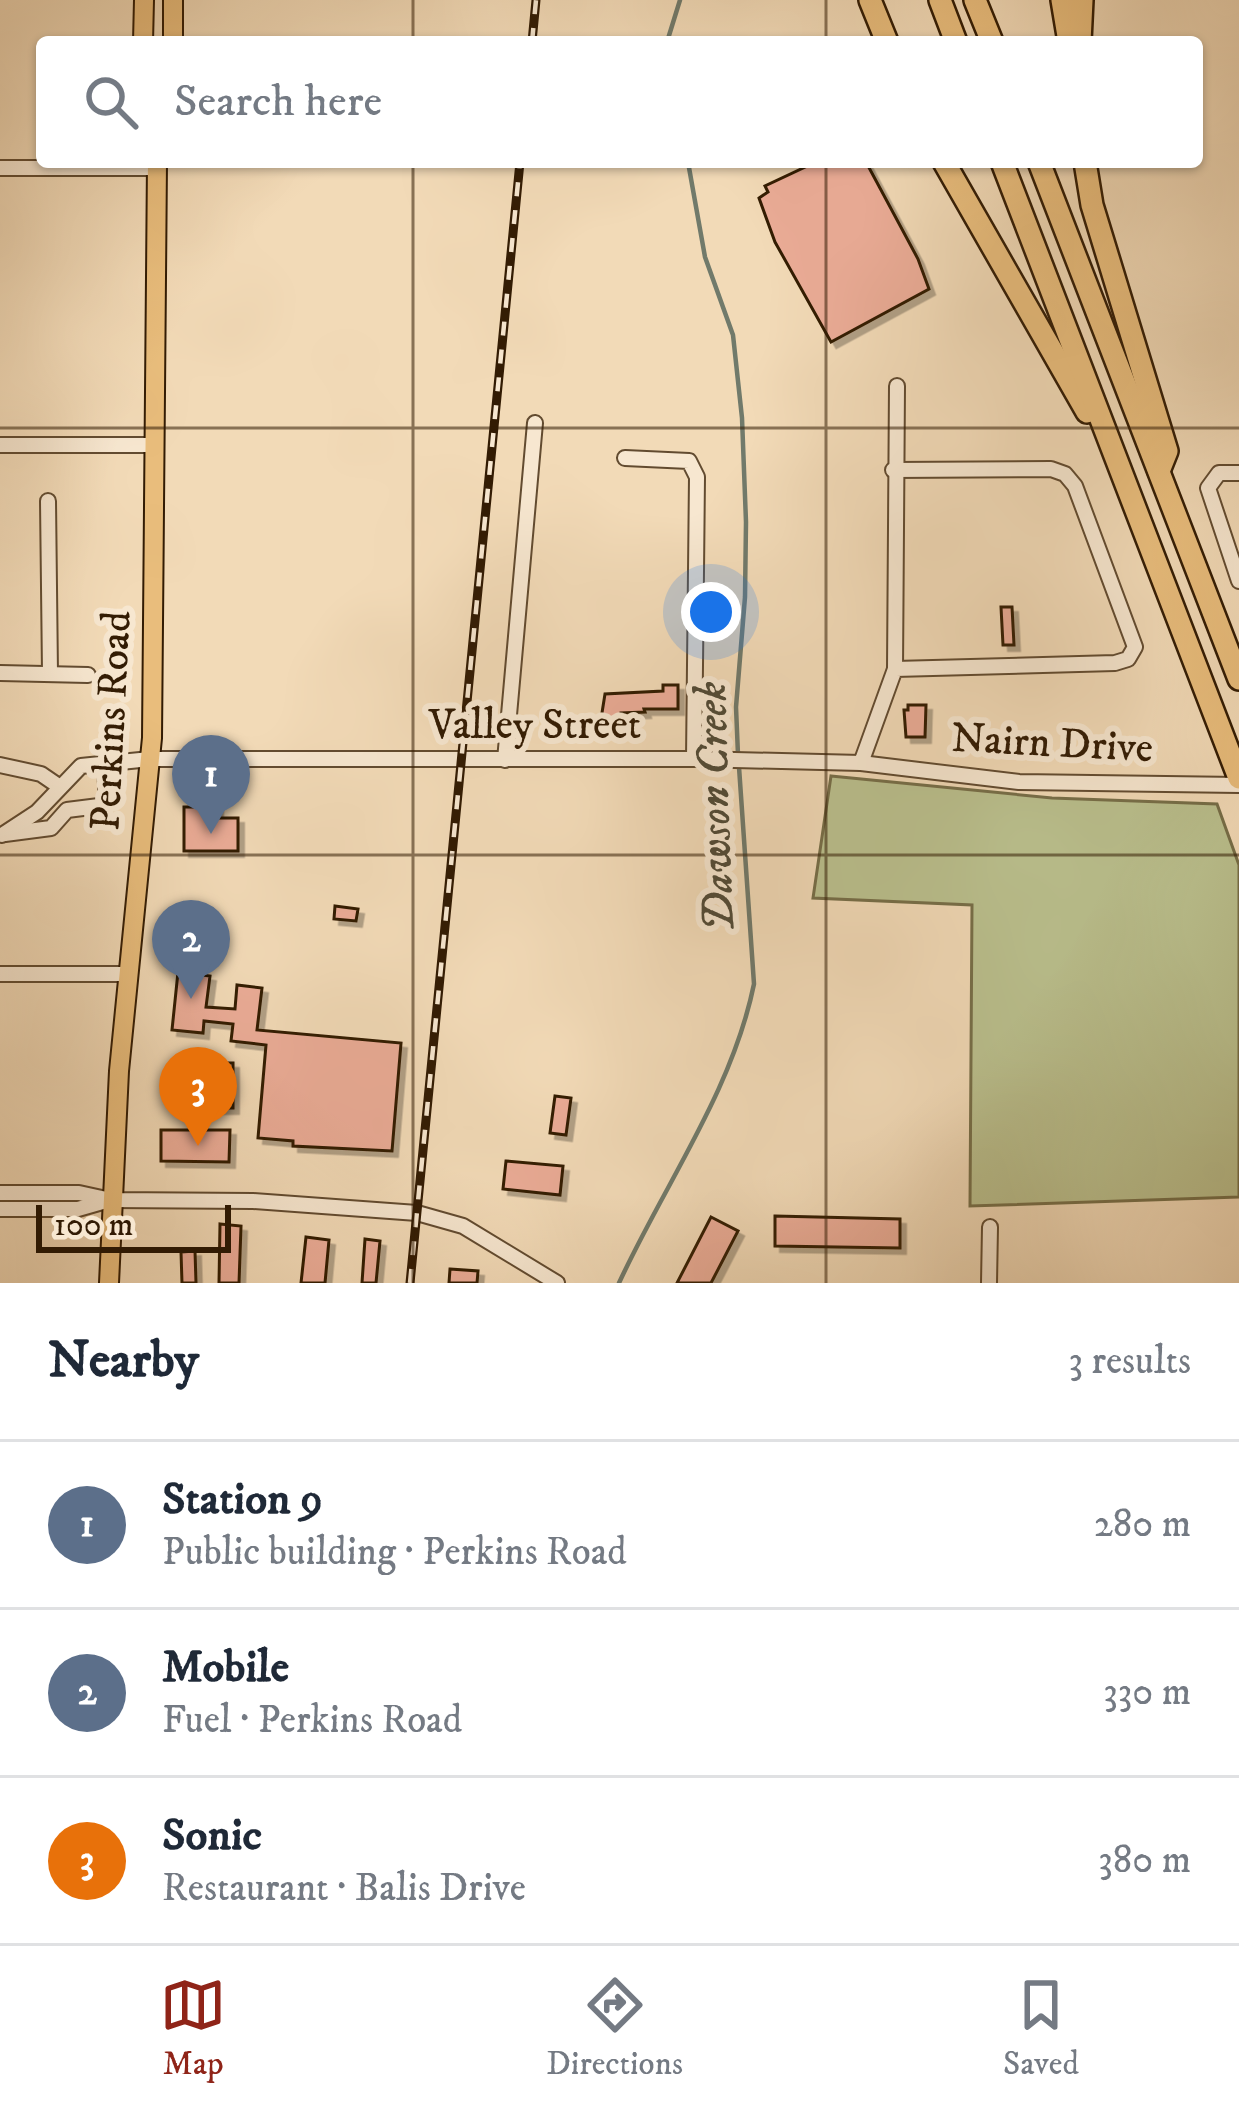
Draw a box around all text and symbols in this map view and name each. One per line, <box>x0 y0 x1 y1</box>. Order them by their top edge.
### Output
search box <box>36 36 1203 168</box>
icon: search <box>78 69 144 135</box>
text: Search here <box>174 74 382 130</box>
your location <box>681 582 741 642</box>
street label: Perkins Road <box>80 610 144 832</box>
water label: Dawson Creek <box>684 681 748 933</box>
street label: Valley Street <box>428 700 641 752</box>
street label: Nairn Drive <box>950 713 1154 775</box>
pin: 1 <box>172 735 250 834</box>
pin: 2 <box>152 900 230 999</box>
pin: 3 <box>159 1047 237 1146</box>
scale bar <box>36 1199 231 1252</box>
text: 100 m <box>54 1205 133 1246</box>
text: Nearby <box>48 1329 199 1393</box>
text: 3 results <box>1068 1337 1191 1386</box>
text: Station 9 <box>162 1472 323 1528</box>
text: 1 <box>80 1500 94 1549</box>
text: 280 m <box>1094 1500 1191 1549</box>
text: Public building · Perkins Road <box>162 1528 627 1577</box>
text: Mobile <box>162 1640 289 1696</box>
text: 2 <box>77 1668 97 1717</box>
text: 330 m <box>1103 1668 1191 1717</box>
text: Fuel · Perkins Road <box>162 1696 462 1745</box>
text: Sonic <box>162 1808 262 1864</box>
text: 3 <box>80 1836 94 1885</box>
text: 380 m <box>1098 1836 1191 1885</box>
text: Restaurant · Balis Drive <box>162 1864 526 1913</box>
tab: Map <box>160 1972 226 2085</box>
tab: Directions <box>546 1972 683 2085</box>
tab: Saved <box>1003 1972 1079 2085</box>

